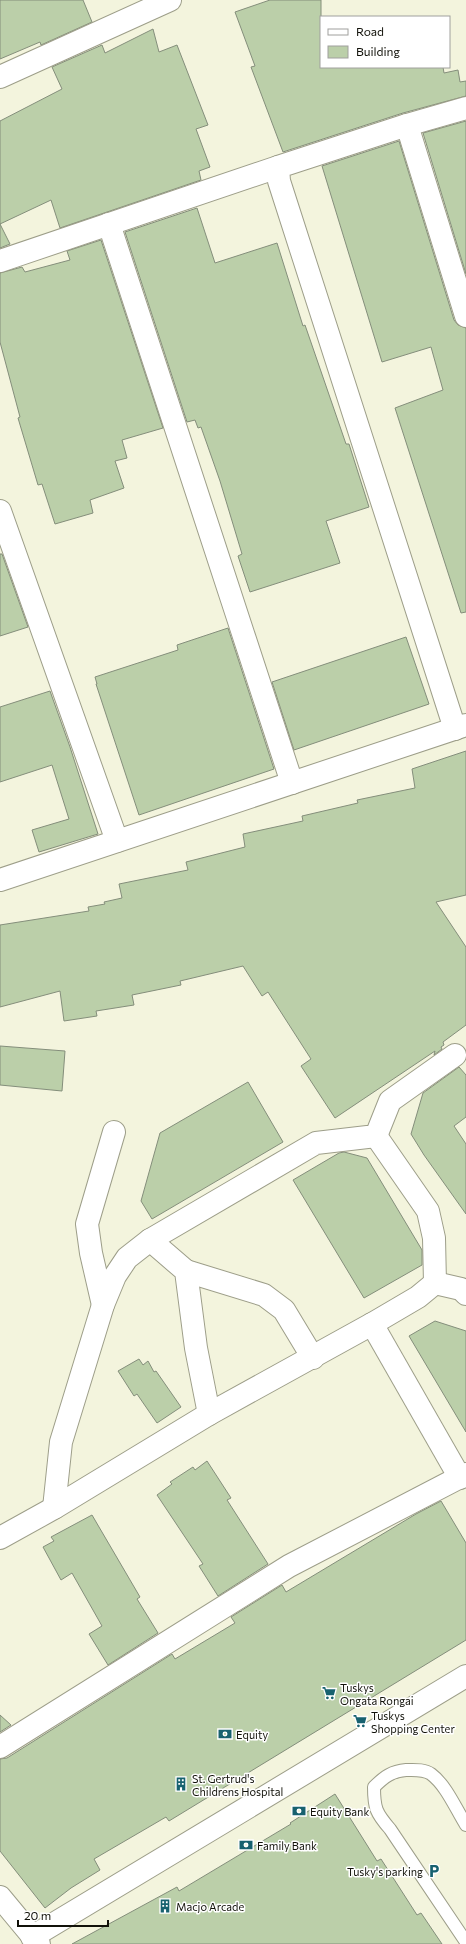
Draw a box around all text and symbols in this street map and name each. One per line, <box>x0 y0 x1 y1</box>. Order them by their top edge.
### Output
legend <box>320 16 450 68</box>
text: Road <box>356 24 384 38</box>
text: Building <box>356 44 400 58</box>
place label: Tuskys Ongata Rongai <box>340 1681 414 1707</box>
supermarket icon: Tuskys Ongata Rongai <box>321 1685 337 1701</box>
place label: Tuskys Shopping Center <box>371 1709 455 1735</box>
supermarket icon: Tuskys Shopping Center <box>352 1713 368 1729</box>
bank icon: Equity <box>217 1726 233 1742</box>
place label: Equity <box>236 1728 268 1741</box>
place label: St. Gertrud's Childrens Hospital <box>192 1772 283 1798</box>
building icon: St. Gertrud's Childrens Hospital <box>173 1776 189 1792</box>
bank icon: Equity Bank <box>291 1803 307 1819</box>
place label: Equity Bank <box>310 1805 369 1818</box>
bank icon: Family Bank <box>238 1837 254 1853</box>
place label: Family Bank <box>257 1839 317 1852</box>
parking icon: Tusky's parking <box>426 1863 442 1879</box>
place label: Tusky's parking <box>347 1865 423 1878</box>
building icon: Macjo Arcade <box>157 1898 173 1914</box>
place label: Macjo Arcade <box>176 1900 244 1913</box>
scale bar <box>18 1902 108 1928</box>
text: 20 m <box>24 1908 51 1922</box>

